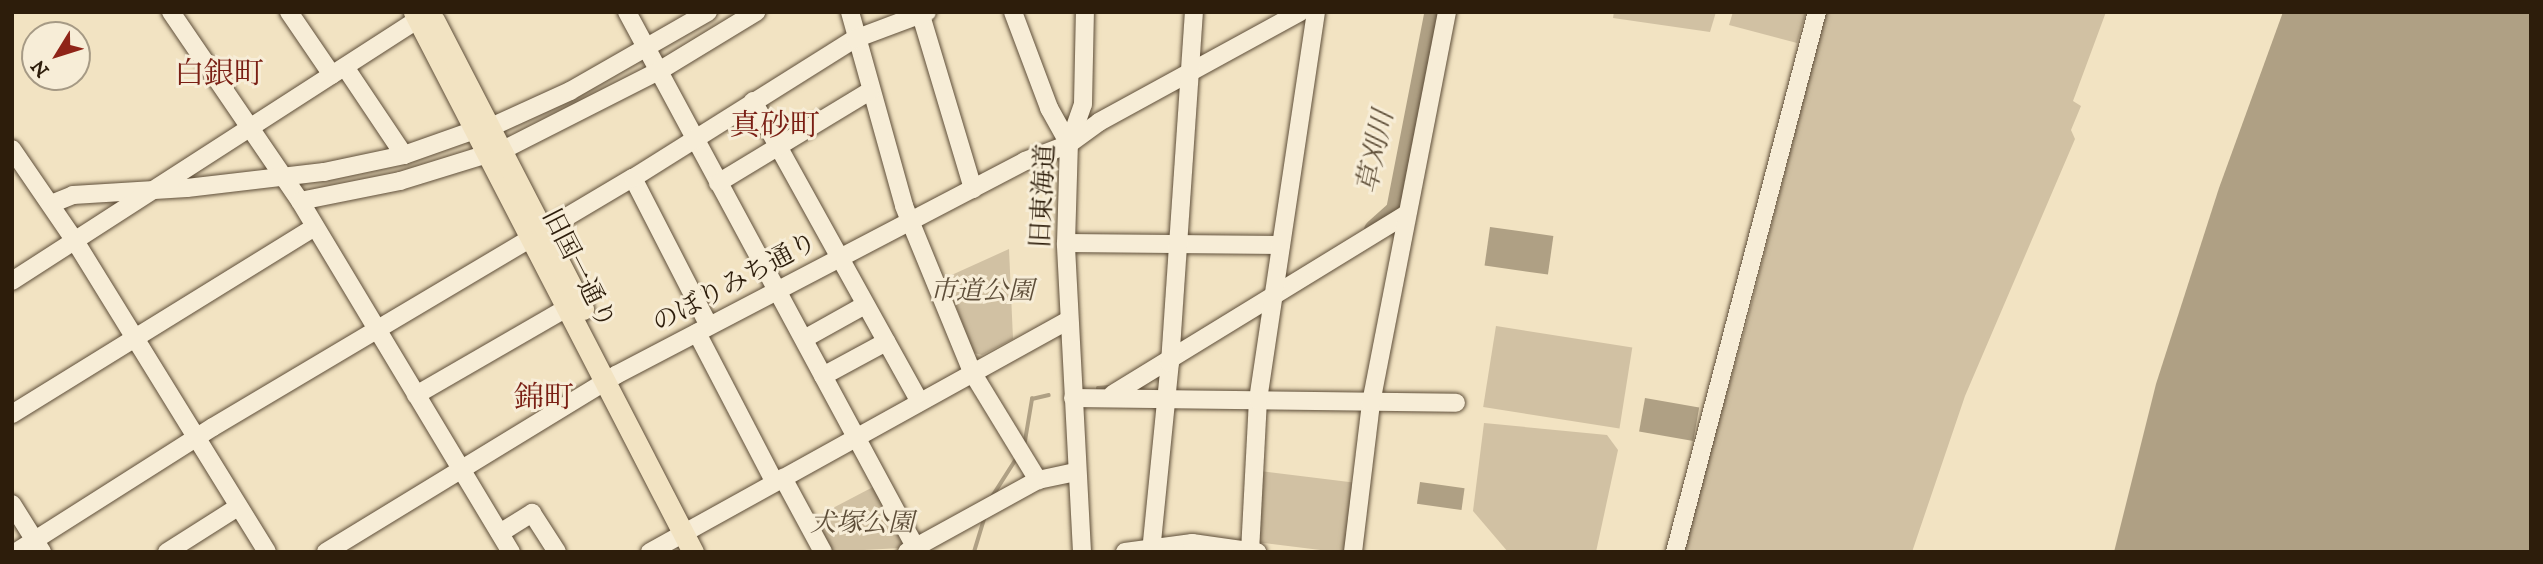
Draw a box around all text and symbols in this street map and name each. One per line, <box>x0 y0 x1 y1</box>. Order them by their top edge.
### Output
north arrow <box>21 21 91 91</box>
text: N <box>27 55 55 81</box>
district label: 白銀町 <box>174 57 264 93</box>
water label: 草刈川 <box>1351 107 1401 197</box>
district label: 真砂町 <box>730 109 820 145</box>
street label: 旧東海道 <box>1026 143 1062 249</box>
street label: 旧国一通り <box>535 204 621 334</box>
street label: のぼりみち通り <box>647 227 823 339</box>
park label: 市道公園 <box>930 276 1034 308</box>
district label: 錦町 <box>514 381 574 417</box>
park label: 犬塚公園 <box>810 508 914 540</box>

